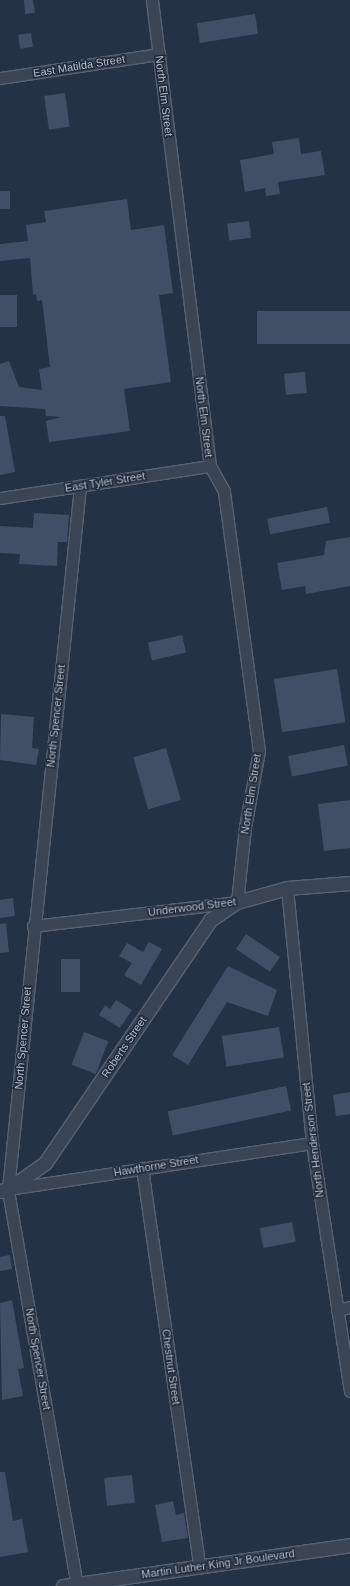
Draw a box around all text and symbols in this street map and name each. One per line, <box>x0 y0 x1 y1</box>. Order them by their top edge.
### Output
street label: East Matilda Street <box>32 52 126 80</box>
street label: North Elm Street <box>152 55 176 137</box>
street label: North Elm Street <box>192 376 216 458</box>
street label: East Tyler Street <box>64 469 146 495</box>
street label: North Spencer Street <box>44 664 68 768</box>
street label: North Elm Street <box>238 753 264 835</box>
street label: Underwood Street <box>147 895 237 919</box>
street label: North Spencer Street <box>12 986 34 1090</box>
street label: Roberts Street <box>99 1014 149 1080</box>
street label: North Henderson Street <box>299 1082 327 1198</box>
street label: Hawthorne Street <box>113 1153 199 1179</box>
street label: North Spencer Street <box>23 1307 53 1411</box>
street label: Chestnut Street <box>159 1328 183 1406</box>
street label: Martin Luther King Jr Boulevard <box>140 1547 296 1581</box>

